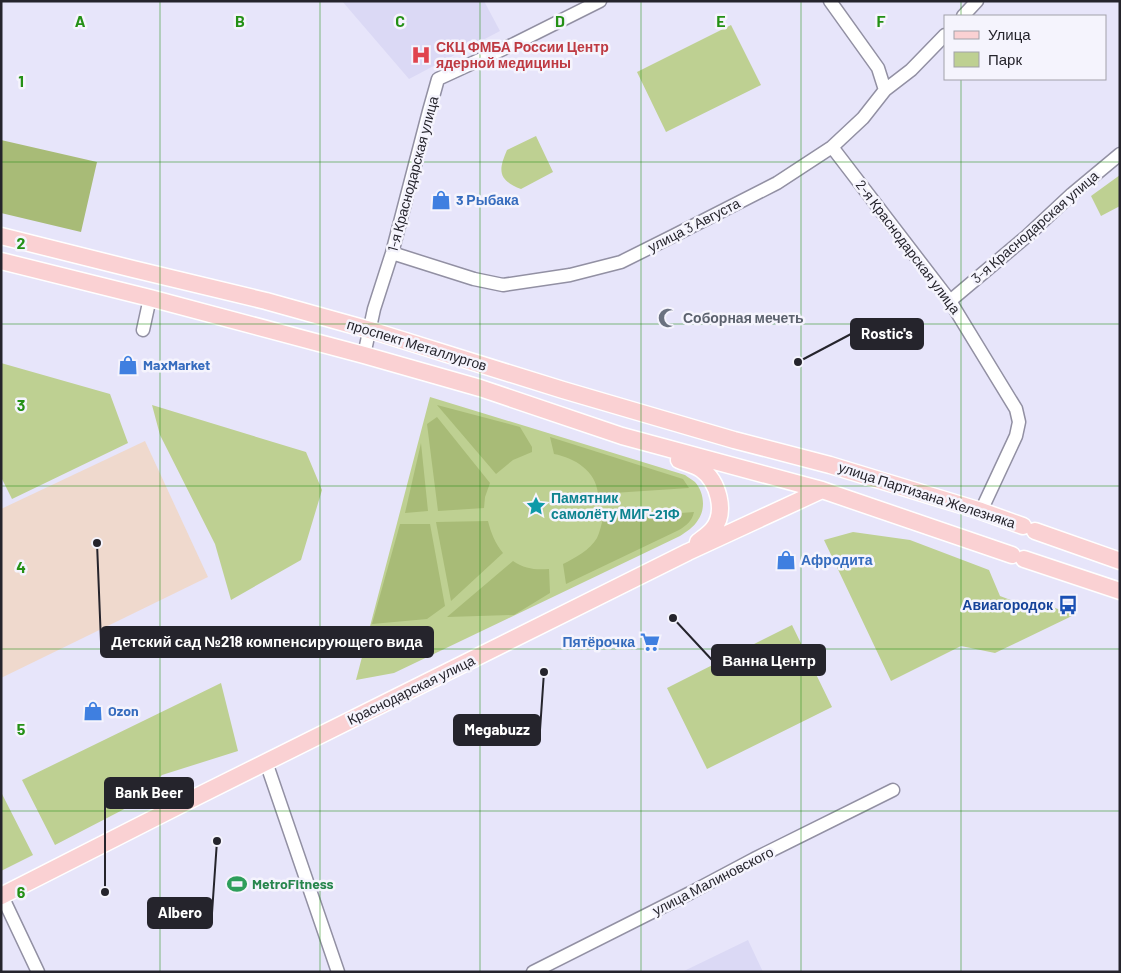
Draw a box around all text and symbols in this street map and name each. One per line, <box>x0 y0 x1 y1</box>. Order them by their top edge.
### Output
text: A <box>75 11 86 30</box>
text: B <box>235 11 245 30</box>
text: C <box>395 11 405 30</box>
text: D <box>555 11 565 30</box>
text: E <box>716 11 726 30</box>
text: F <box>877 11 886 30</box>
legend <box>944 15 1106 80</box>
text: Улица <box>988 25 1031 43</box>
place label: СКЦ ФМБА России Центр ядерной медицины <box>436 38 609 71</box>
hospital icon: СКЦ ФМБА России Центр ядерной медицины <box>410 44 432 66</box>
text: Парк <box>988 50 1022 68</box>
text: 1 <box>18 71 24 90</box>
street label: 1-я Краснодарская улица <box>384 94 442 254</box>
street label: 3-я Краснодарская улица <box>968 167 1102 286</box>
street label: 2-я Краснодарская улица <box>853 176 964 317</box>
shop icon: 3 Рыбака <box>430 189 452 211</box>
place label: 3 Рыбака <box>456 191 519 208</box>
street label: улица 3 Августа <box>645 194 743 255</box>
text: 2 <box>17 233 26 252</box>
mosque icon: Соборная мечеть <box>657 307 679 329</box>
place label: Соборная мечеть <box>683 309 804 326</box>
street label: проспект Металлургов <box>345 315 489 374</box>
callout: Rostic's <box>851 319 923 349</box>
text: Rostic's <box>861 324 913 342</box>
shop icon: MaxMarket <box>117 354 139 376</box>
place label: MaxMarket <box>143 356 210 373</box>
text: 3 <box>17 395 25 414</box>
street label: улица Партизана Железняка <box>837 458 1018 531</box>
place label: Памятник самолёту МИГ-21Ф <box>551 489 680 522</box>
place icon: Памятник самолёту МИГ-21Ф <box>525 495 547 517</box>
shop icon: Афродита <box>775 549 797 571</box>
place label: Афродита <box>801 551 873 568</box>
text: 4 <box>16 557 26 576</box>
bus stop icon: Авиагородок <box>1057 594 1079 616</box>
place label: Авиагородок <box>962 596 1054 613</box>
callout: Детский сад №218 компенсирующего вида <box>101 627 433 657</box>
supermarket icon: Пятёрочка <box>639 631 661 653</box>
text: Детский сад №218 компенсирующего вида <box>111 632 423 650</box>
place label: Пятёрочка <box>562 633 635 650</box>
callout: Ванна Центр <box>712 645 825 675</box>
street label: Краснодарская улица <box>344 651 478 728</box>
text: Ванна Центр <box>722 651 816 669</box>
shop icon: Ozon <box>82 700 104 722</box>
place label: Ozon <box>108 702 139 719</box>
callout: Megabuzz <box>454 715 540 745</box>
text: 5 <box>17 719 26 738</box>
text: Megabuzz <box>464 720 530 738</box>
callout: Bank Beer <box>105 778 193 808</box>
text: Bank Beer <box>115 783 183 801</box>
street label: улица Малиновского <box>650 843 776 918</box>
sports icon: MetroFitness <box>226 873 248 895</box>
place label: MetroFitness <box>252 875 334 892</box>
text: 6 <box>17 882 26 901</box>
callout: Albero <box>148 898 212 928</box>
text: Albero <box>158 903 202 921</box>

